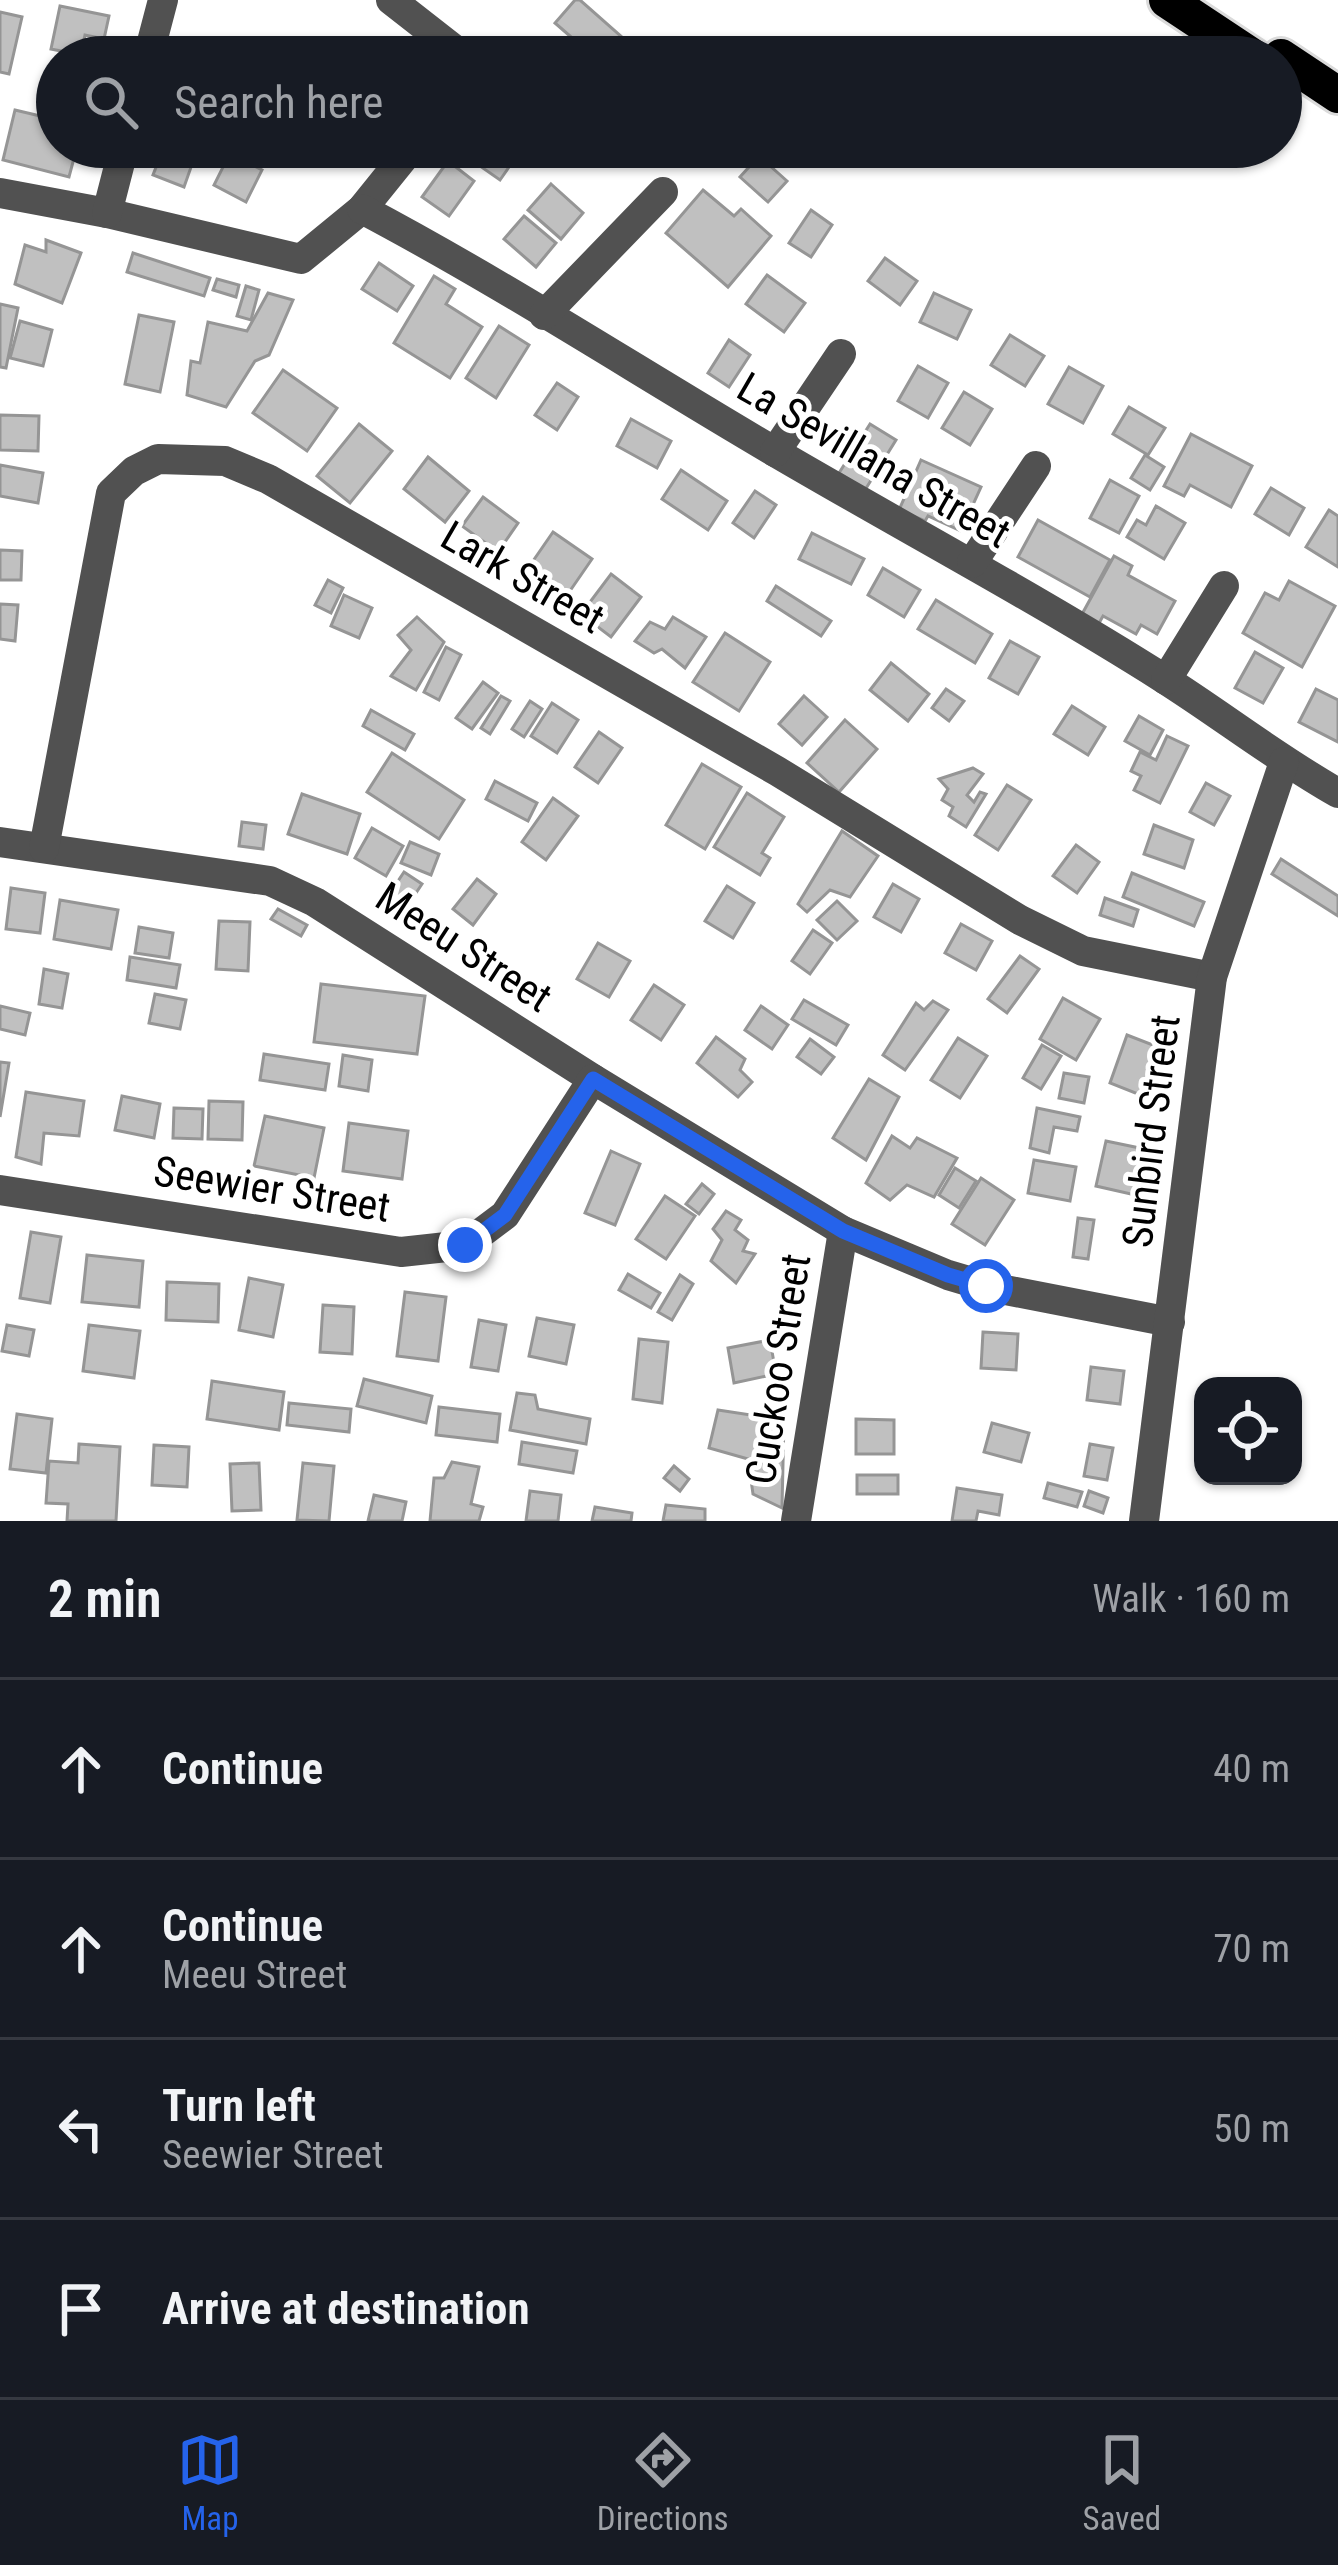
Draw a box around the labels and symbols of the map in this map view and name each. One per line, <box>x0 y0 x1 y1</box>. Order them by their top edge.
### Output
street label: La Sevillana Street <box>729 362 1019 558</box>
street label: Lark Street <box>433 511 613 643</box>
street label: Meeu Street <box>367 872 561 1022</box>
street label: Sunbird Street <box>1112 1012 1190 1250</box>
street label: Seewier Street <box>150 1146 394 1232</box>
route end <box>438 1218 492 1272</box>
street label: Cuckoo Street <box>736 1250 820 1488</box>
route start <box>959 1259 1013 1313</box>

